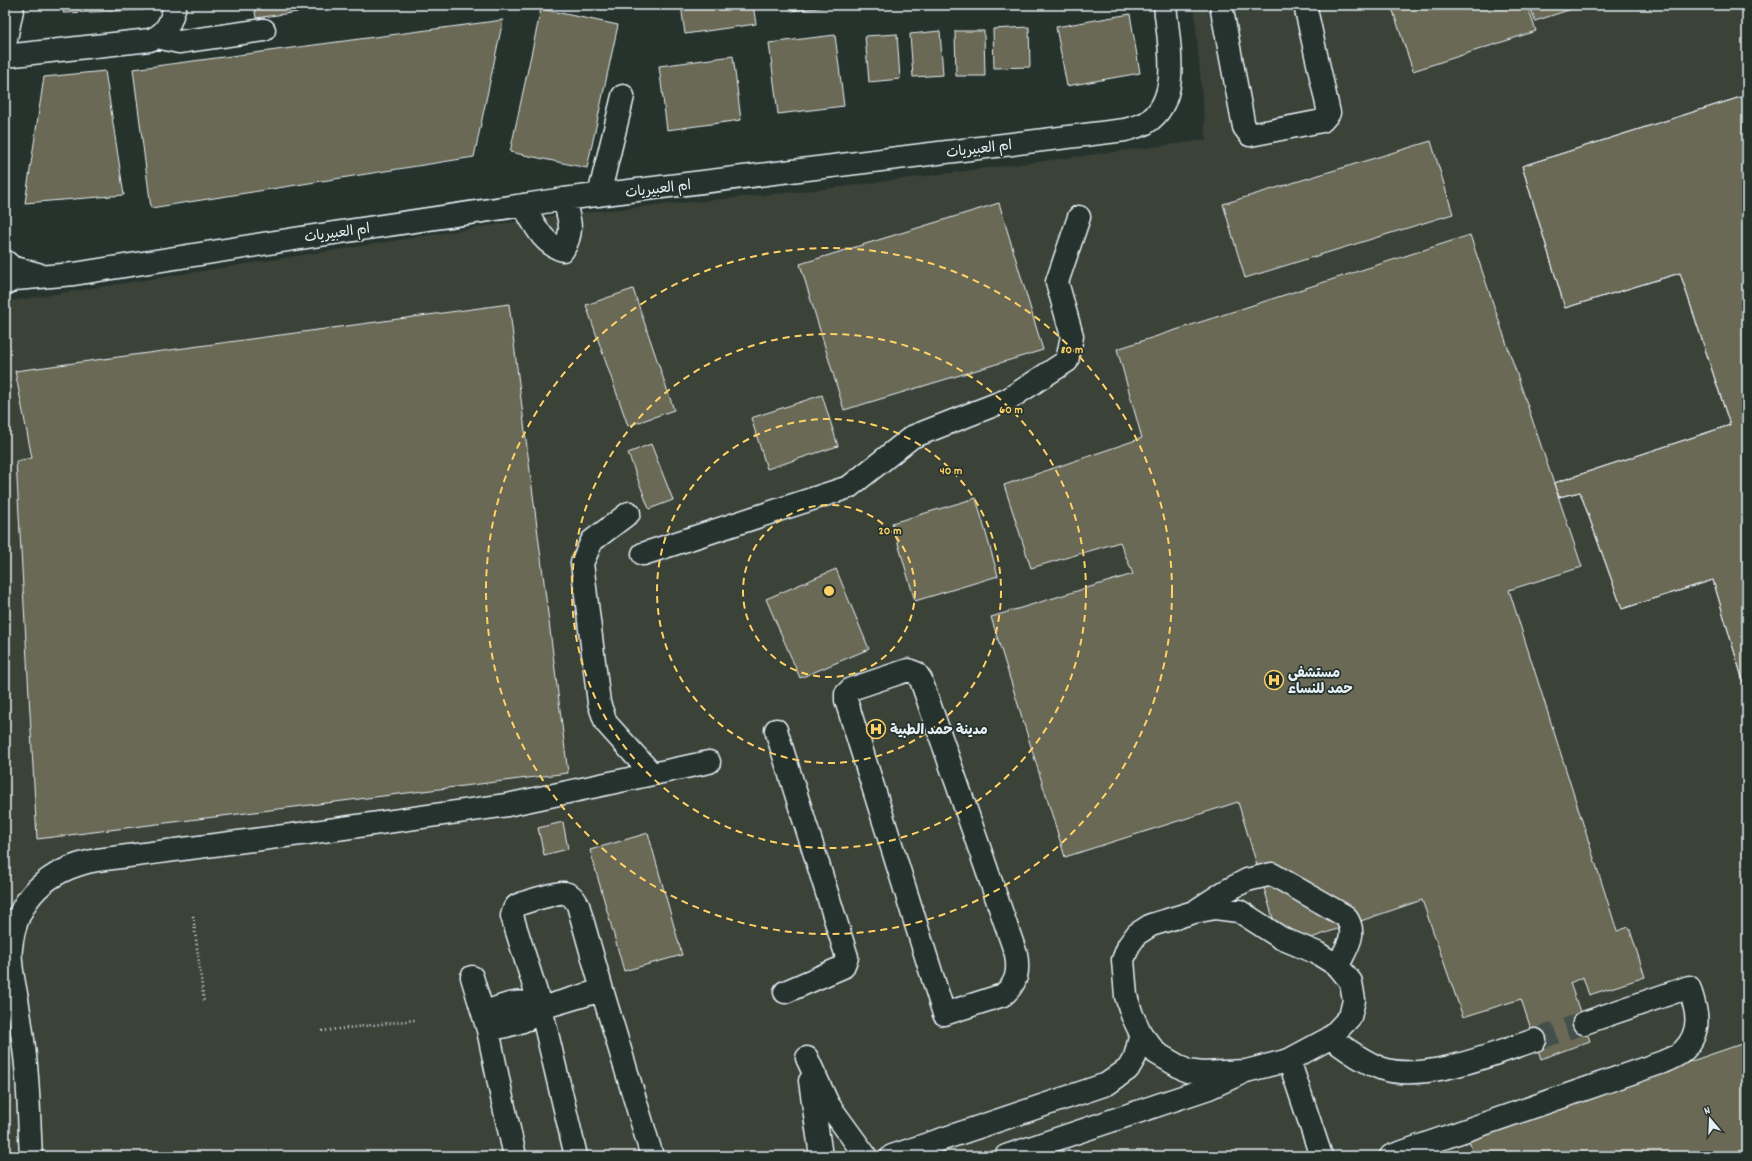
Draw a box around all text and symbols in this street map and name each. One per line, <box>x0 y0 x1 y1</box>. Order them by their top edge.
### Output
street label: ام العبيريات <box>945 136 1013 164</box>
street label: ام العبيريات <box>624 176 692 204</box>
street label: ام العبيريات <box>303 219 371 248</box>
text: 80 m <box>1061 342 1083 359</box>
text: 60 m <box>999 402 1023 419</box>
text: 40 m <box>940 463 962 480</box>
text: 20 m <box>879 523 901 540</box>
centre of rings <box>822 584 836 598</box>
place label: مستشفى حمد للنساء <box>1288 664 1353 700</box>
hospital icon: مستشفى حمد للنساء <box>1263 669 1285 691</box>
hospital icon: مدينة حمد الطبية <box>865 718 887 740</box>
place label: مدينة حمد الطبية <box>890 721 988 741</box>
north arrow <box>1690 1099 1730 1139</box>
text: N <box>1702 1103 1713 1120</box>

